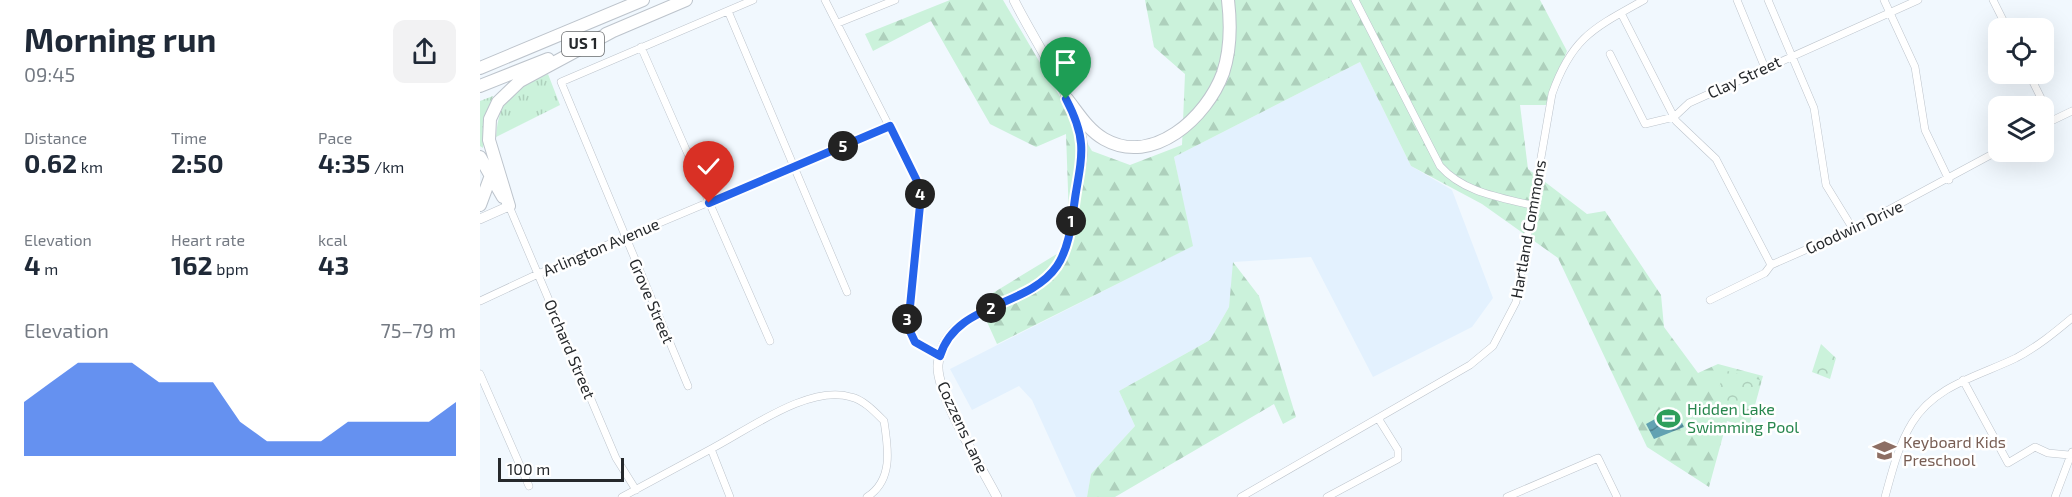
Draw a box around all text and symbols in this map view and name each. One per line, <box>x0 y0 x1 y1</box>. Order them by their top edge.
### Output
map controls <box>1988 18 2054 162</box>
button: locate <box>1988 18 2054 84</box>
text: Morning run <box>24 19 216 59</box>
button: share <box>393 20 456 83</box>
road number: US 1 <box>562 32 604 56</box>
pin <box>1040 37 1091 99</box>
icon: arrive <box>1049 46 1082 79</box>
street label: Clay Street <box>1704 51 1784 102</box>
text: 09:45 <box>24 62 75 86</box>
button: layers <box>1988 96 2054 162</box>
text: Distance <box>24 128 87 147</box>
text: Time <box>171 128 207 147</box>
text: Pace <box>318 128 352 147</box>
pin: 5 <box>828 131 858 161</box>
text: 5 <box>839 136 847 155</box>
pin <box>683 141 734 203</box>
text: 0.62 <box>24 147 77 178</box>
text: 2:50 <box>171 147 224 178</box>
text: 4:35 <box>318 147 370 178</box>
icon: check <box>692 150 725 183</box>
text: km <box>77 157 103 176</box>
text: /km <box>370 157 404 176</box>
street label: Hartland Commons <box>1506 158 1549 300</box>
pin: 4 <box>905 179 935 209</box>
text: 4 <box>915 184 925 203</box>
street label: Goodwin Drive <box>1802 196 1906 257</box>
pin: 1 <box>1056 206 1086 236</box>
text: 1 <box>1068 211 1074 230</box>
street label: Arlington Avenue <box>540 213 662 280</box>
text: Elevation <box>24 230 92 249</box>
text: Heart rate <box>171 230 245 249</box>
text: kcal <box>318 230 347 249</box>
text: 4 <box>24 249 41 280</box>
text: 162 <box>171 249 213 280</box>
text: 43 <box>318 249 349 280</box>
street label: Grove Street <box>626 256 679 346</box>
text: m <box>41 259 58 278</box>
text: bpm <box>213 259 249 278</box>
pin: 2 <box>976 293 1006 323</box>
street label: Orchard Street <box>541 296 600 401</box>
text: 2 <box>986 298 996 317</box>
pin: 3 <box>892 304 922 334</box>
text: 3 <box>902 309 912 328</box>
text: Elevation <box>24 318 109 342</box>
text: 75–79 m <box>380 318 456 342</box>
street label: Cozzens Lane <box>934 378 993 476</box>
place label: Hidden Lake Swimming Pool <box>1687 399 1799 436</box>
sports icon: Hidden Lake Swimming Pool <box>1656 405 1682 431</box>
place label: Keyboard Kids Preschool <box>1903 432 2006 469</box>
school or university icon: Keyboard Kids Preschool <box>1872 438 1898 464</box>
scale bar <box>498 455 624 482</box>
text: 100 m <box>507 459 550 478</box>

